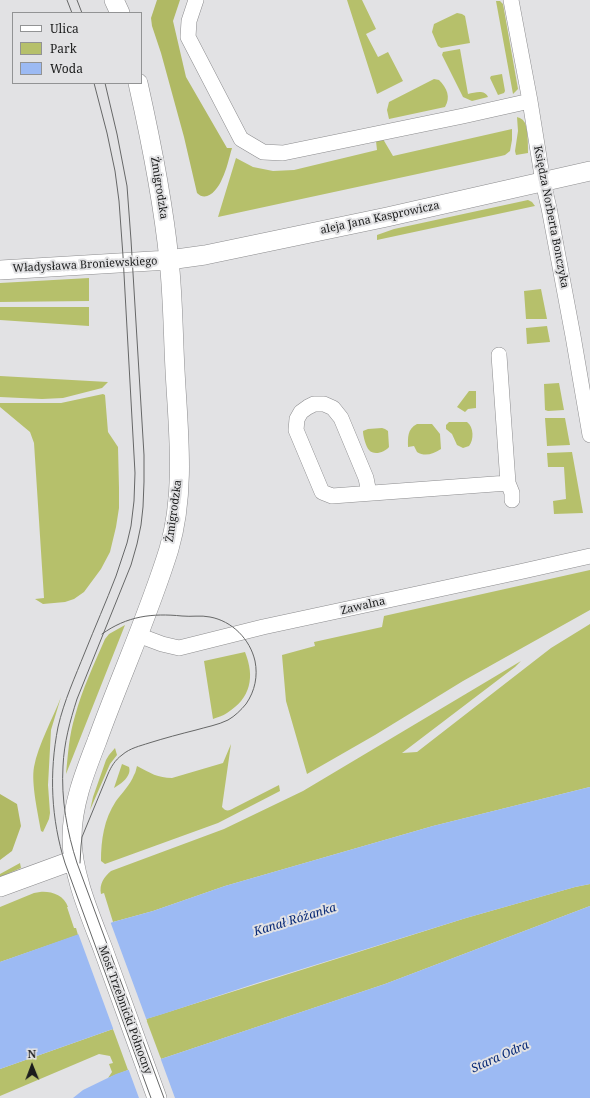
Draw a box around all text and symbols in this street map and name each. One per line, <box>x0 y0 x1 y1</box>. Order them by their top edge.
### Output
legend <box>12 12 142 84</box>
text: Ulica <box>50 20 79 37</box>
text: Park <box>50 40 77 57</box>
text: Woda <box>50 60 83 77</box>
street label: Księdza Norberta Bonczyka <box>531 145 571 289</box>
street label: Żmigrodzka <box>148 156 170 220</box>
street label: aleja Jana Kasprowicza <box>319 199 441 237</box>
street label: Władysława Broniewskiego <box>12 255 158 275</box>
street label: Żmigrodzka <box>163 479 185 543</box>
street label: Zawalna <box>340 594 386 618</box>
water label: Kanał Różanka <box>252 901 338 939</box>
street label: Most Trzebnicki Północny <box>96 944 154 1076</box>
water label: Stara Odra <box>469 1038 531 1076</box>
north arrow <box>12 1046 52 1086</box>
text: N <box>27 1046 36 1061</box>

